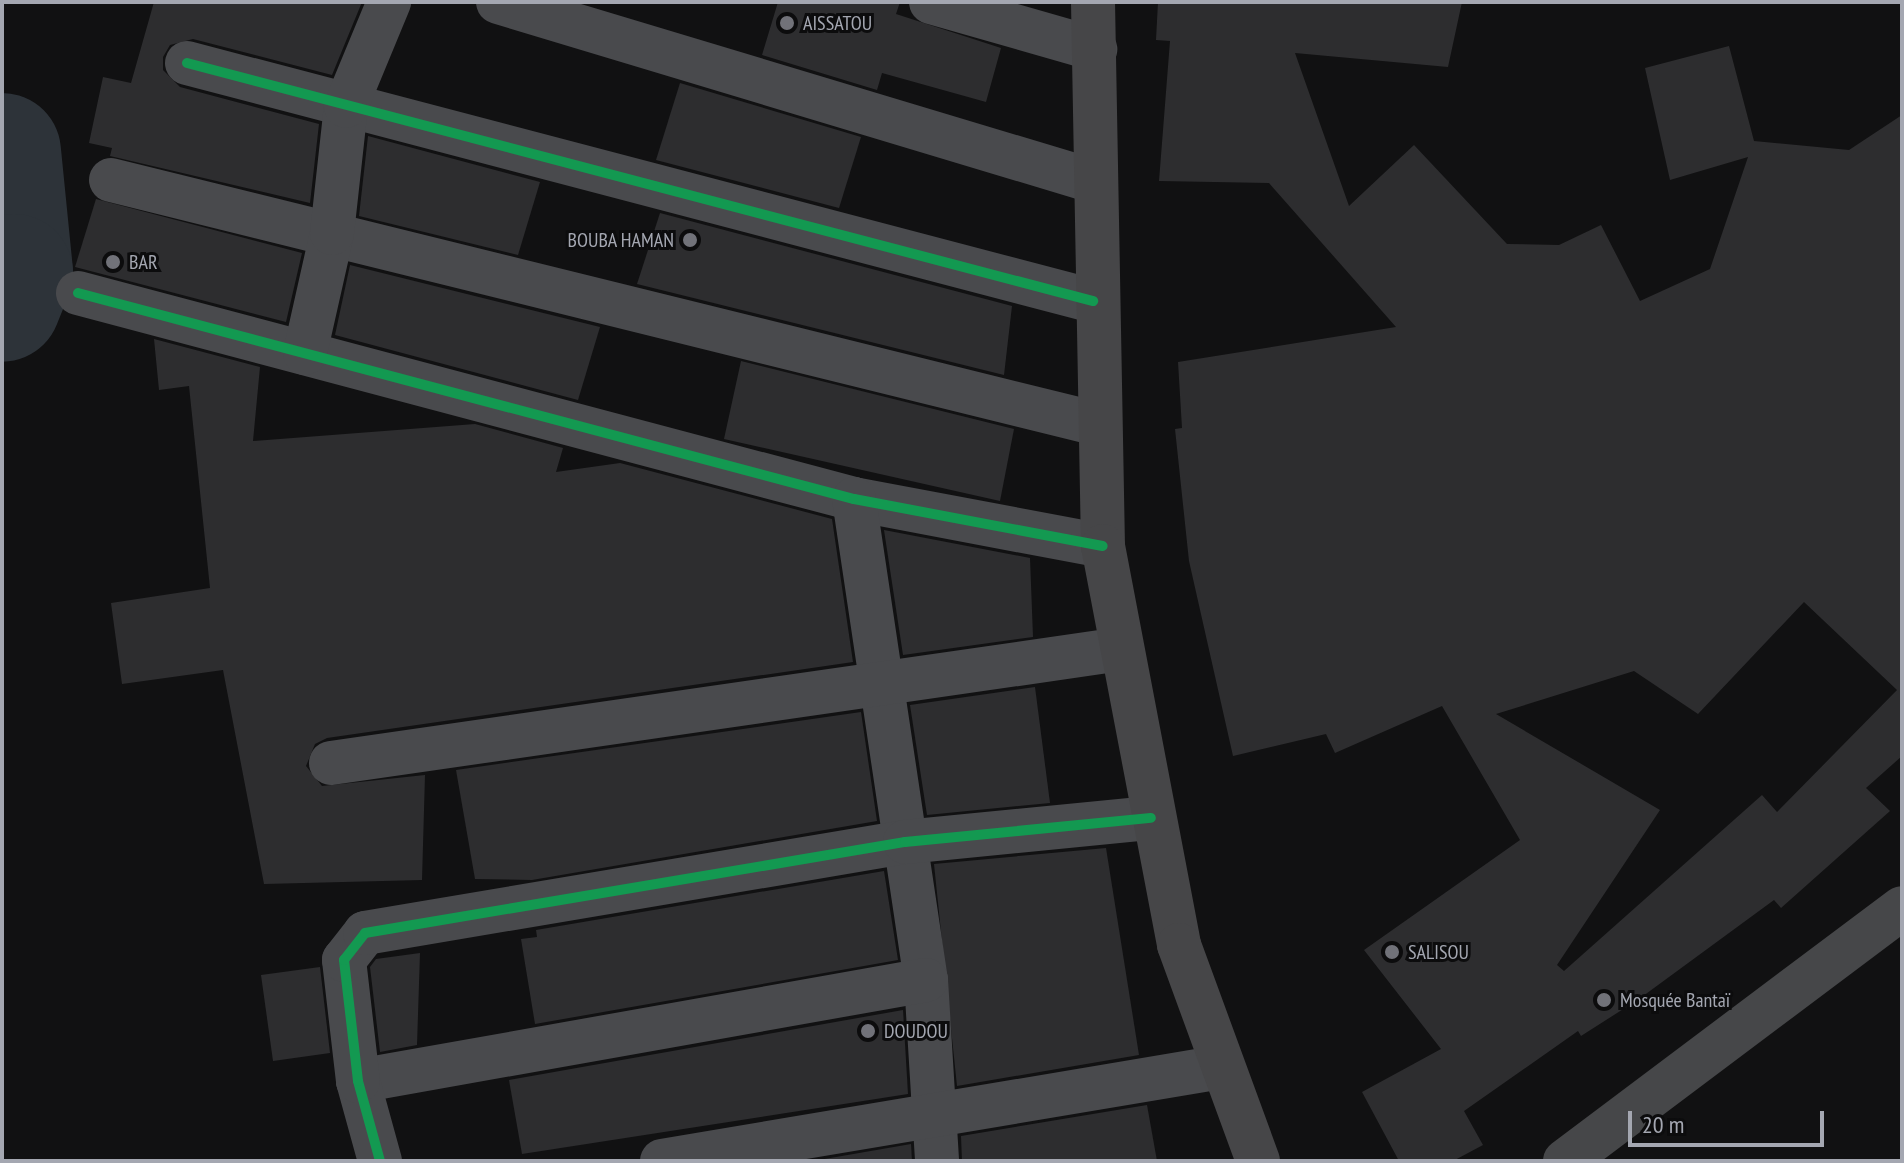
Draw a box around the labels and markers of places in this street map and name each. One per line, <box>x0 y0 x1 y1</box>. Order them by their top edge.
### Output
place label: AISSATOU <box>803 11 872 35</box>
marker: AISSATOU <box>778 14 796 32</box>
place label: BOUBA HAMAN <box>567 228 674 252</box>
marker: BOUBA HAMAN <box>681 231 699 249</box>
place label: BAR <box>129 250 157 274</box>
marker: BAR <box>104 253 122 271</box>
place label: SALISOU <box>1408 940 1469 964</box>
marker: SALISOU <box>1383 943 1401 961</box>
place label: Mosquée Bantaï <box>1620 988 1730 1012</box>
marker: Mosquée Bantaï <box>1595 991 1613 1009</box>
place label: DOUDOU <box>884 1019 948 1043</box>
marker: DOUDOU <box>859 1022 877 1040</box>

